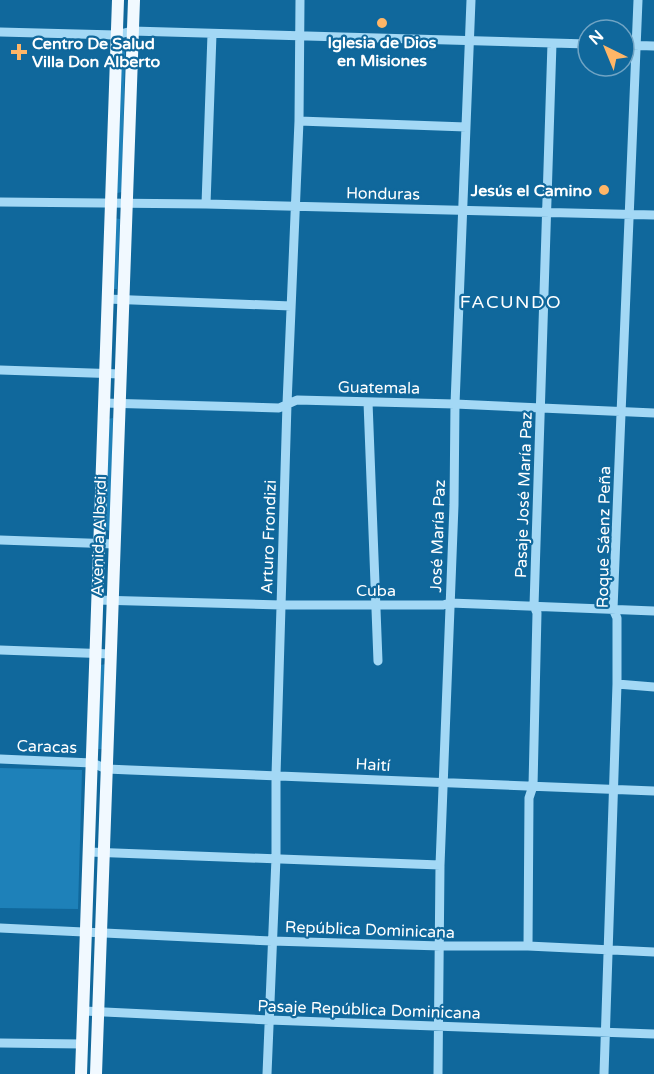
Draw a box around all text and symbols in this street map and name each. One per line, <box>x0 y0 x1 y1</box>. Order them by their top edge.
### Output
marker: Iglesia de Dios en Misiones <box>375 16 389 30</box>
north arrow <box>576 18 636 78</box>
text: N <box>585 26 608 49</box>
place label: Iglesia de Dios en Misiones <box>328 33 437 71</box>
place label: Centro De Salud Villa Don Alberto <box>32 34 160 72</box>
marker: Centro De Salud Villa Don Alberto <box>10 43 28 61</box>
place label: Jesús el Camino <box>470 181 592 201</box>
street label: Honduras <box>346 183 420 205</box>
marker: Jesús el Camino <box>597 183 611 197</box>
district label: FACUNDO <box>460 291 562 313</box>
street label: Guatemala <box>338 377 420 399</box>
street label: Pasaje José María Paz <box>511 412 537 579</box>
street label: Roque Sáenz Peña <box>593 466 615 608</box>
street label: Avenida Alberdi <box>87 475 111 597</box>
street label: José María Paz <box>426 479 450 593</box>
street label: Arturo Frondizi <box>257 480 281 594</box>
street label: Cuba <box>356 581 396 601</box>
street label: Caracas <box>16 736 78 758</box>
street label: Haití <box>355 754 391 776</box>
street label: República Dominicana <box>285 917 455 943</box>
street label: Pasaje República Dominicana <box>257 996 481 1024</box>

